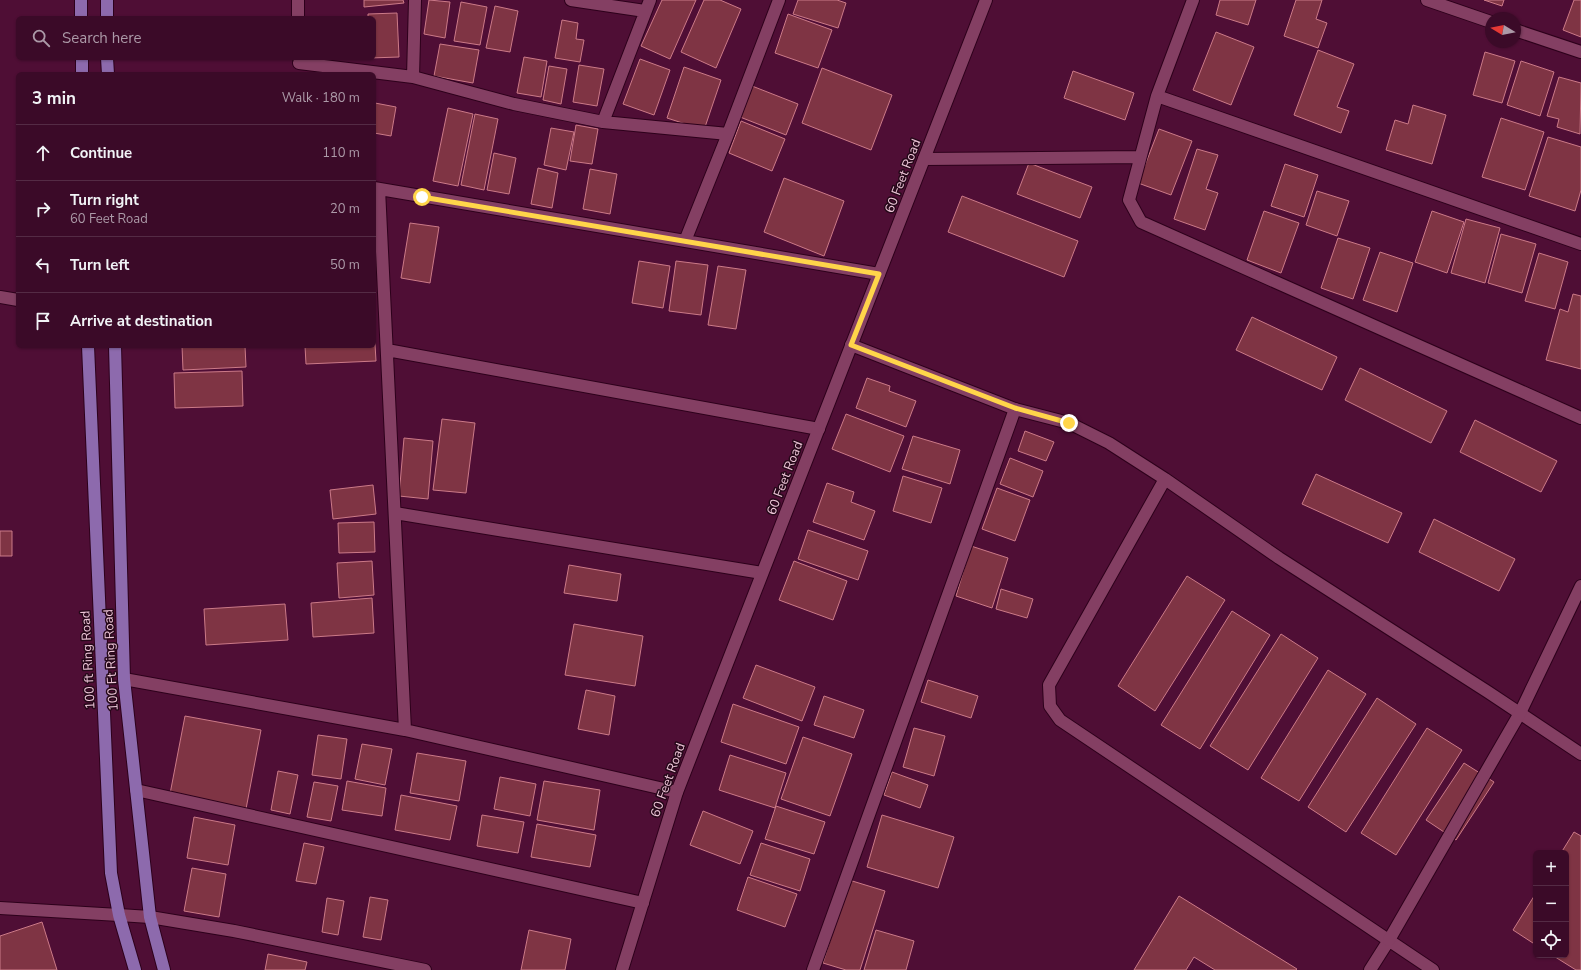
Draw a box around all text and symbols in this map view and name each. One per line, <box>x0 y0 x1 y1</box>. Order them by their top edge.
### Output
north arrow <box>1485 12 1521 48</box>
search box <box>16 16 376 60</box>
icon: search <box>30 27 52 49</box>
text: Search here <box>62 28 142 48</box>
text: 3 min <box>32 87 76 110</box>
text: Walk · 180 m <box>282 89 360 107</box>
street label: 60 Feet Road <box>881 136 925 216</box>
icon: ahead <box>32 142 54 164</box>
text: Continue <box>70 143 132 163</box>
text: 110 m <box>322 144 360 162</box>
route start <box>413 188 431 206</box>
text: Turn right <box>70 190 139 210</box>
icon: right <box>32 198 54 220</box>
text: 20 m <box>330 200 360 218</box>
text: 60 Feet Road <box>70 210 148 228</box>
icon: left <box>32 254 54 276</box>
text: Turn left <box>70 255 129 275</box>
text: 50 m <box>330 256 360 274</box>
icon: arrive <box>32 310 54 332</box>
text: Arrive at destination <box>70 311 213 331</box>
route end <box>1060 414 1078 432</box>
street label: 60 Feet Road <box>763 438 807 518</box>
street label: 100 Ft Ring Road <box>99 609 123 711</box>
street label: 100 ft Ring Road <box>76 610 100 710</box>
street label: 60 Feet Road <box>646 740 690 820</box>
map controls <box>1533 850 1569 958</box>
button: + <box>1533 850 1569 886</box>
button: − <box>1533 886 1569 922</box>
button: locate <box>1533 922 1569 958</box>

